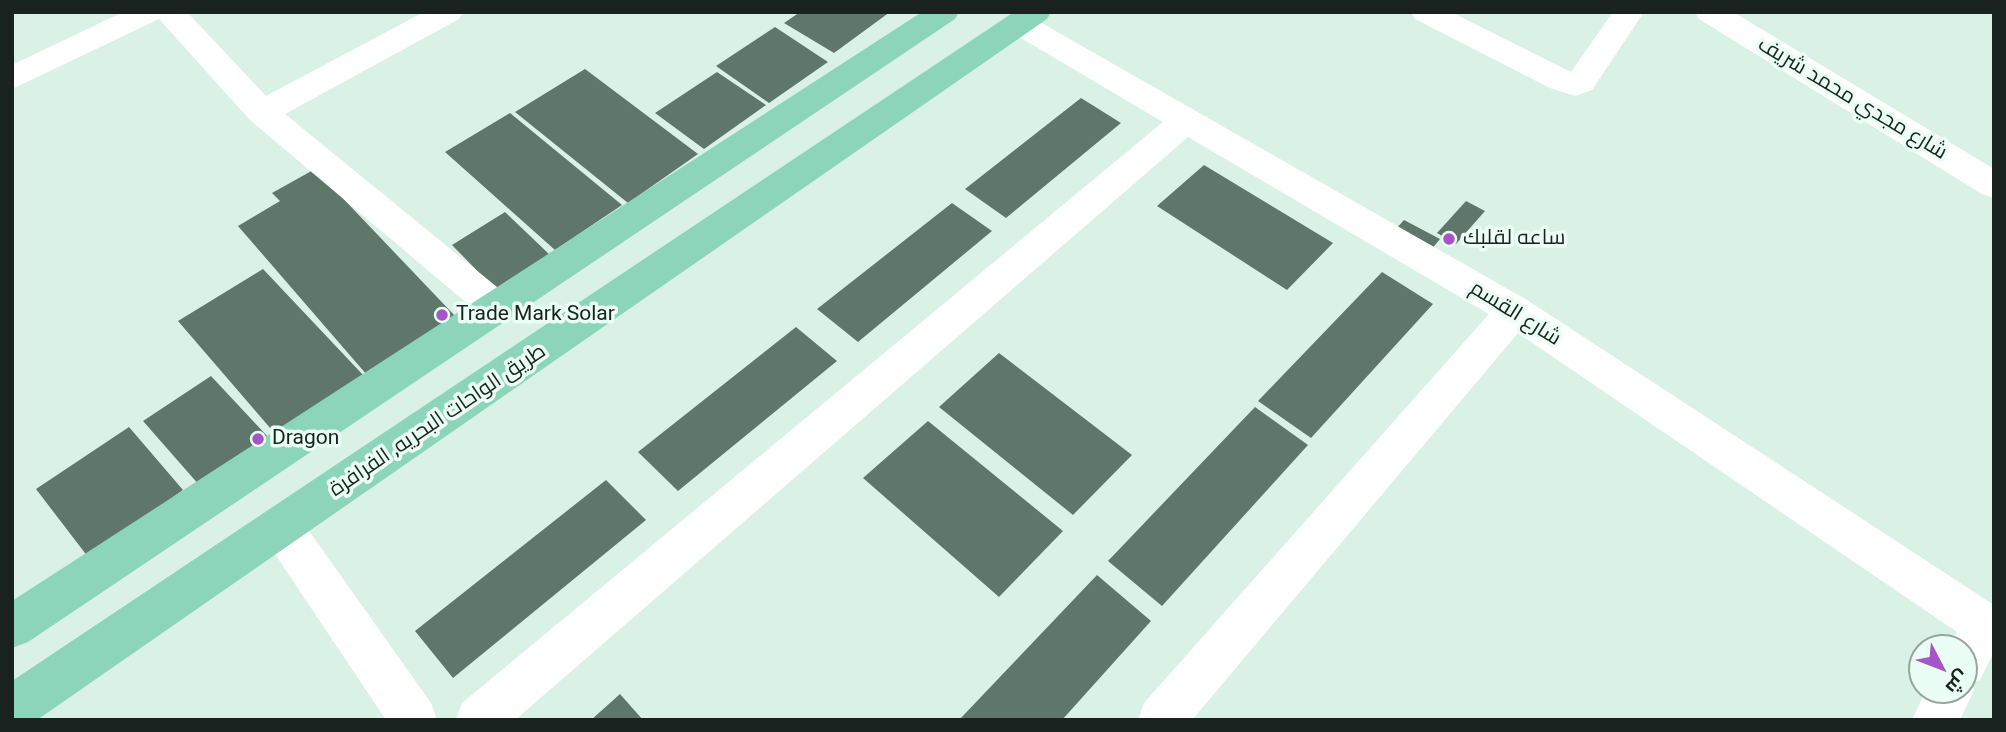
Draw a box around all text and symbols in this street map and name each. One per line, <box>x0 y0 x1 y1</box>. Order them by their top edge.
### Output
street label: شارع مجدي محمد شريف <box>1753 32 1951 166</box>
place label: ساعه لقلبك <box>1463 226 1565 252</box>
marker: ساعه لقلبك <box>1441 231 1457 247</box>
street label: شارع القسم <box>1465 276 1565 352</box>
place label: Trade Mark Solar <box>456 302 615 328</box>
marker: Trade Mark Solar <box>434 307 450 323</box>
street label: طريق الواحات البحريه, الفرافرة <box>325 339 551 503</box>
place label: Dragon <box>272 426 339 452</box>
marker: Dragon <box>250 431 266 447</box>
north arrow <box>1908 634 1978 704</box>
text: ش <box>1941 665 1974 699</box>

